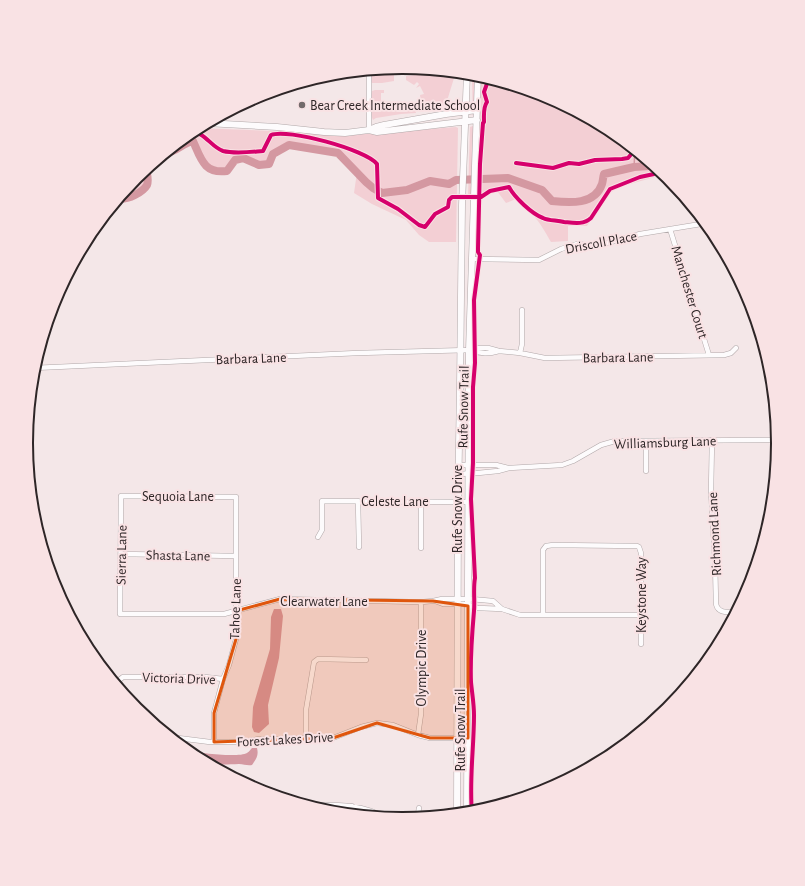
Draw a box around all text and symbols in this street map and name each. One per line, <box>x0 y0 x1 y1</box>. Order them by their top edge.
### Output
place label: Bear Creek Intermediate School <box>310 99 480 113</box>
marker: Bear Creek Intermediate School <box>297 100 307 110</box>
street label: Driscoll Place <box>564 229 638 257</box>
street label: Manchester Court <box>668 244 710 341</box>
street label: Barbara Lane <box>582 350 654 366</box>
street label: Barbara Lane <box>215 351 287 367</box>
street label: Rufe Snow Trail <box>456 365 472 449</box>
street label: Williamsburg Lane <box>614 434 717 452</box>
street label: Rufe Snow Drive <box>451 465 465 553</box>
street label: Sequoia Lane <box>142 490 214 504</box>
street label: Richmond Lane <box>706 492 724 576</box>
street label: Celeste Lane <box>361 495 429 509</box>
street label: Sierra Lane <box>114 525 130 585</box>
street label: Shasta Lane <box>146 548 210 564</box>
street label: Keystone Way <box>635 557 649 633</box>
street label: Tahoe Lane <box>228 578 244 640</box>
street label: Clearwater Lane <box>280 595 368 609</box>
street label: Olympic Drive <box>415 630 429 706</box>
street label: Victoria Drive <box>142 671 216 687</box>
street label: Rufe Snow Trail <box>454 688 468 772</box>
street label: Forest Lakes Drive <box>236 730 334 750</box>

